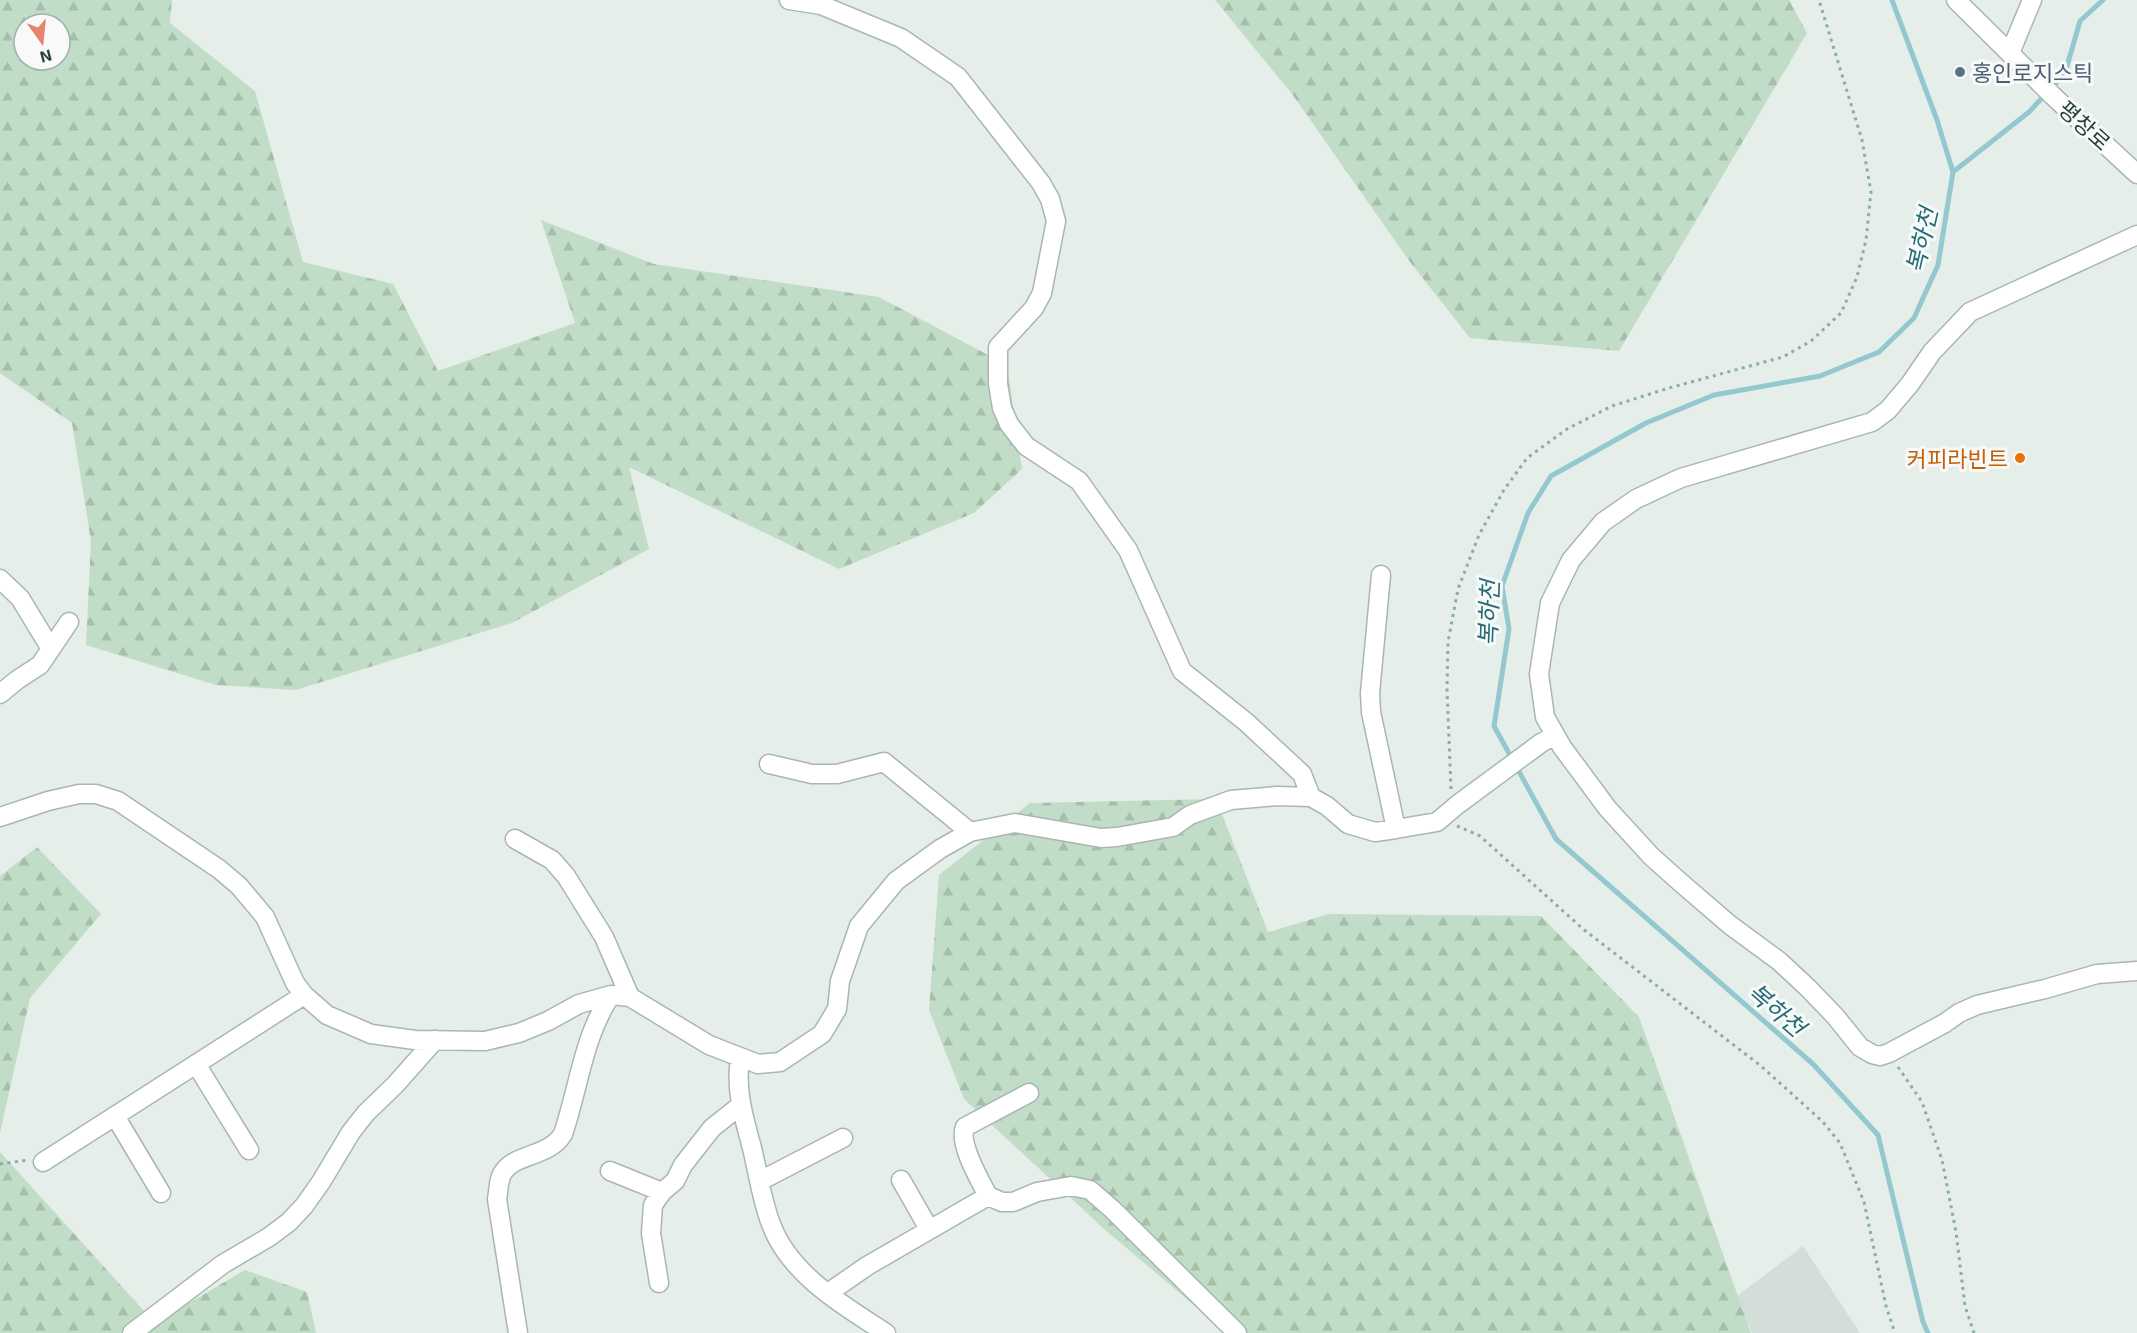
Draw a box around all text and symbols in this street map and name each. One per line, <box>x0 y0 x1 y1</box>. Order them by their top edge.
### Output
north arrow <box>12 12 72 72</box>
text: N <box>38 46 54 68</box>
place label: 홍인로지스틱 <box>1972 59 2093 85</box>
marker: 홍인로지스틱 <box>1953 65 1967 79</box>
street label: 평창로 <box>2054 95 2116 155</box>
water label: 복하천 <box>1899 202 1943 276</box>
place label: 커피라빈트 <box>1907 445 2008 471</box>
marker: 커피라빈트 <box>2013 451 2027 465</box>
water label: 복하천 <box>1472 576 1504 647</box>
water label: 복하천 <box>1742 976 1814 1044</box>

